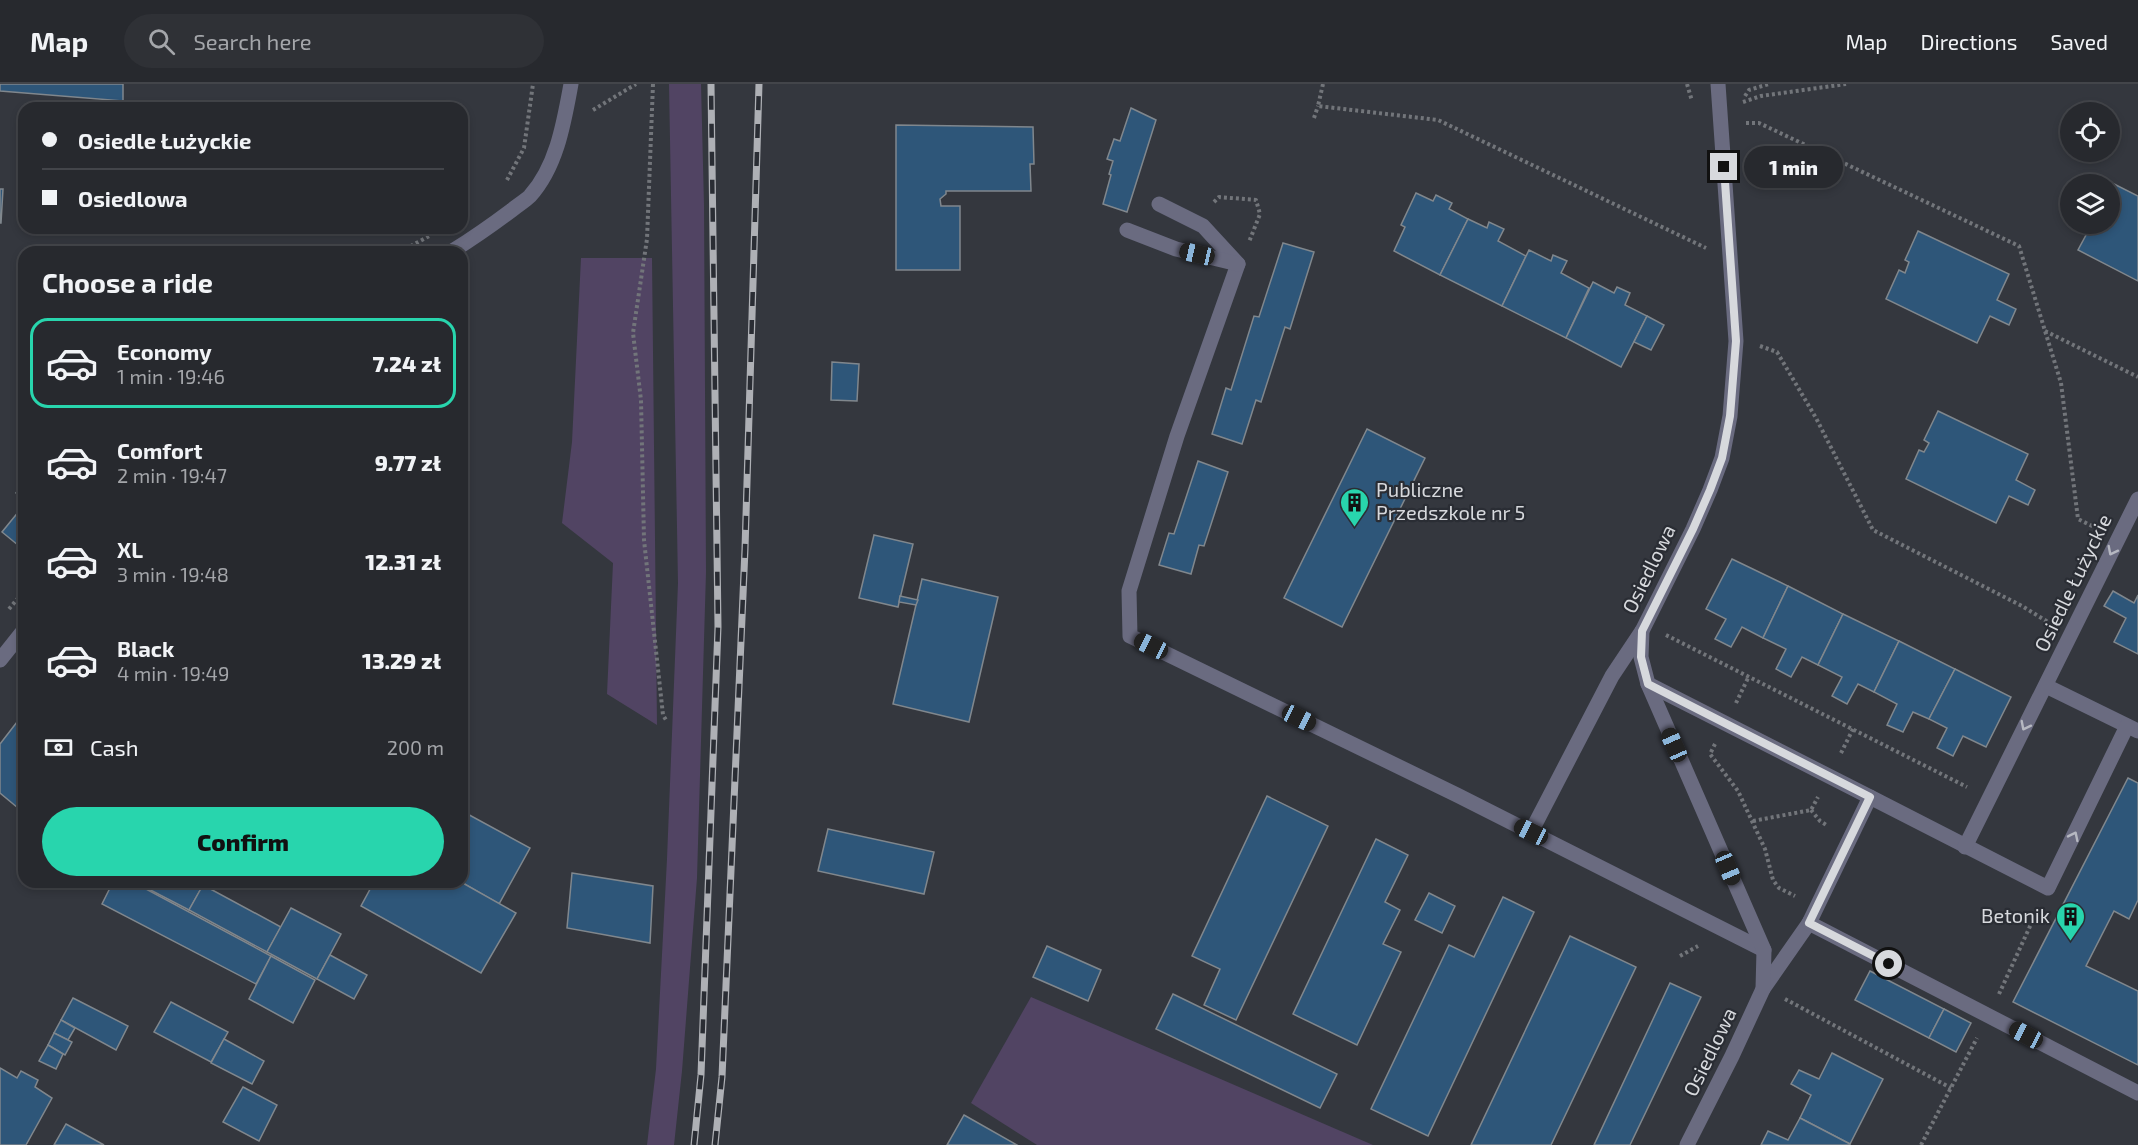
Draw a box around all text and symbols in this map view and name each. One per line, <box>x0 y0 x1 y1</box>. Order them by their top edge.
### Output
search box <box>124 14 544 68</box>
text: Map <box>30 24 88 58</box>
icon: search <box>145 25 178 58</box>
text: Search here <box>193 28 312 54</box>
text: Map <box>1845 29 1888 54</box>
text: Directions <box>1921 29 2017 54</box>
text: Saved <box>2050 29 2108 54</box>
map controls <box>2060 102 2120 234</box>
button: locate <box>2060 102 2120 162</box>
text: Osiedle Łużyckie <box>78 127 251 153</box>
callout: 1 min <box>1745 146 1844 188</box>
route end <box>1710 153 1737 180</box>
text: 1 min <box>1769 155 1818 179</box>
button: layers <box>2060 174 2120 234</box>
text: Osiedlowa <box>78 185 188 211</box>
car <box>1177 241 1217 267</box>
text: Choose a ride <box>42 266 213 298</box>
icon: car <box>45 336 99 390</box>
text: Economy <box>117 338 212 364</box>
text: 7.24 zł <box>373 350 441 376</box>
text: 1 min · 19:46 <box>117 364 225 388</box>
icon: car <box>45 435 99 489</box>
text: Comfort <box>117 437 202 463</box>
text: 9.77 zł <box>375 449 441 475</box>
text: 2 min · 19:47 <box>117 463 227 487</box>
place label: Publiczne Przedszkole nr 5 <box>1376 477 1525 524</box>
building icon: Publiczne Przedszkole nr 5 <box>1339 486 1371 528</box>
street label: Osiedle Łużyckie <box>2028 510 2116 655</box>
street label: Osiedlowa <box>1616 520 1680 617</box>
icon: car <box>45 534 99 588</box>
text: XL <box>117 536 143 562</box>
one-way arrow <box>2107 545 2119 556</box>
text: 12.31 zł <box>365 548 441 574</box>
text: 3 min · 19:48 <box>117 562 229 586</box>
car <box>1131 630 1171 662</box>
icon: car <box>45 633 99 687</box>
text: Black <box>117 635 174 661</box>
text: 13.29 zł <box>362 647 441 673</box>
text: 4 min · 19:49 <box>117 661 229 685</box>
car <box>1279 702 1319 734</box>
one-way arrow <box>2021 720 2033 731</box>
car <box>1658 725 1690 765</box>
icon: cash <box>42 731 75 764</box>
text: Cash <box>90 734 139 760</box>
text: 200 m <box>387 735 444 759</box>
button: Confirm <box>42 807 444 876</box>
car <box>1511 816 1551 848</box>
one-way arrow <box>2066 831 2078 842</box>
car <box>1713 848 1743 888</box>
building icon: Betonik <box>2055 900 2087 942</box>
place label: Betonik <box>1981 903 2050 927</box>
route start <box>1875 950 1902 977</box>
street label: Osiedlowa <box>1677 1003 1741 1100</box>
car <box>2006 1019 2046 1051</box>

